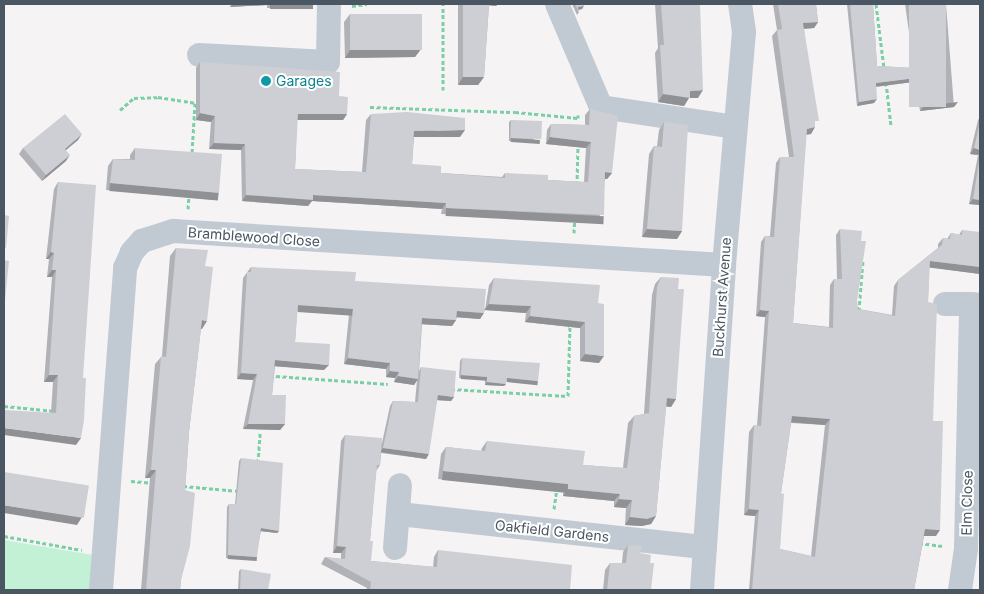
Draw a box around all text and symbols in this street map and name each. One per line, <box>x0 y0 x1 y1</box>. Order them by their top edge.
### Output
place label: Garages <box>276 73 332 89</box>
marker: Garages <box>260 75 272 87</box>
street label: Bramblewood Close <box>187 224 321 250</box>
street label: Buckhurst Avenue <box>709 237 735 357</box>
street label: Elm Close <box>958 470 976 536</box>
street label: Oakfield Gardens <box>494 517 610 545</box>

